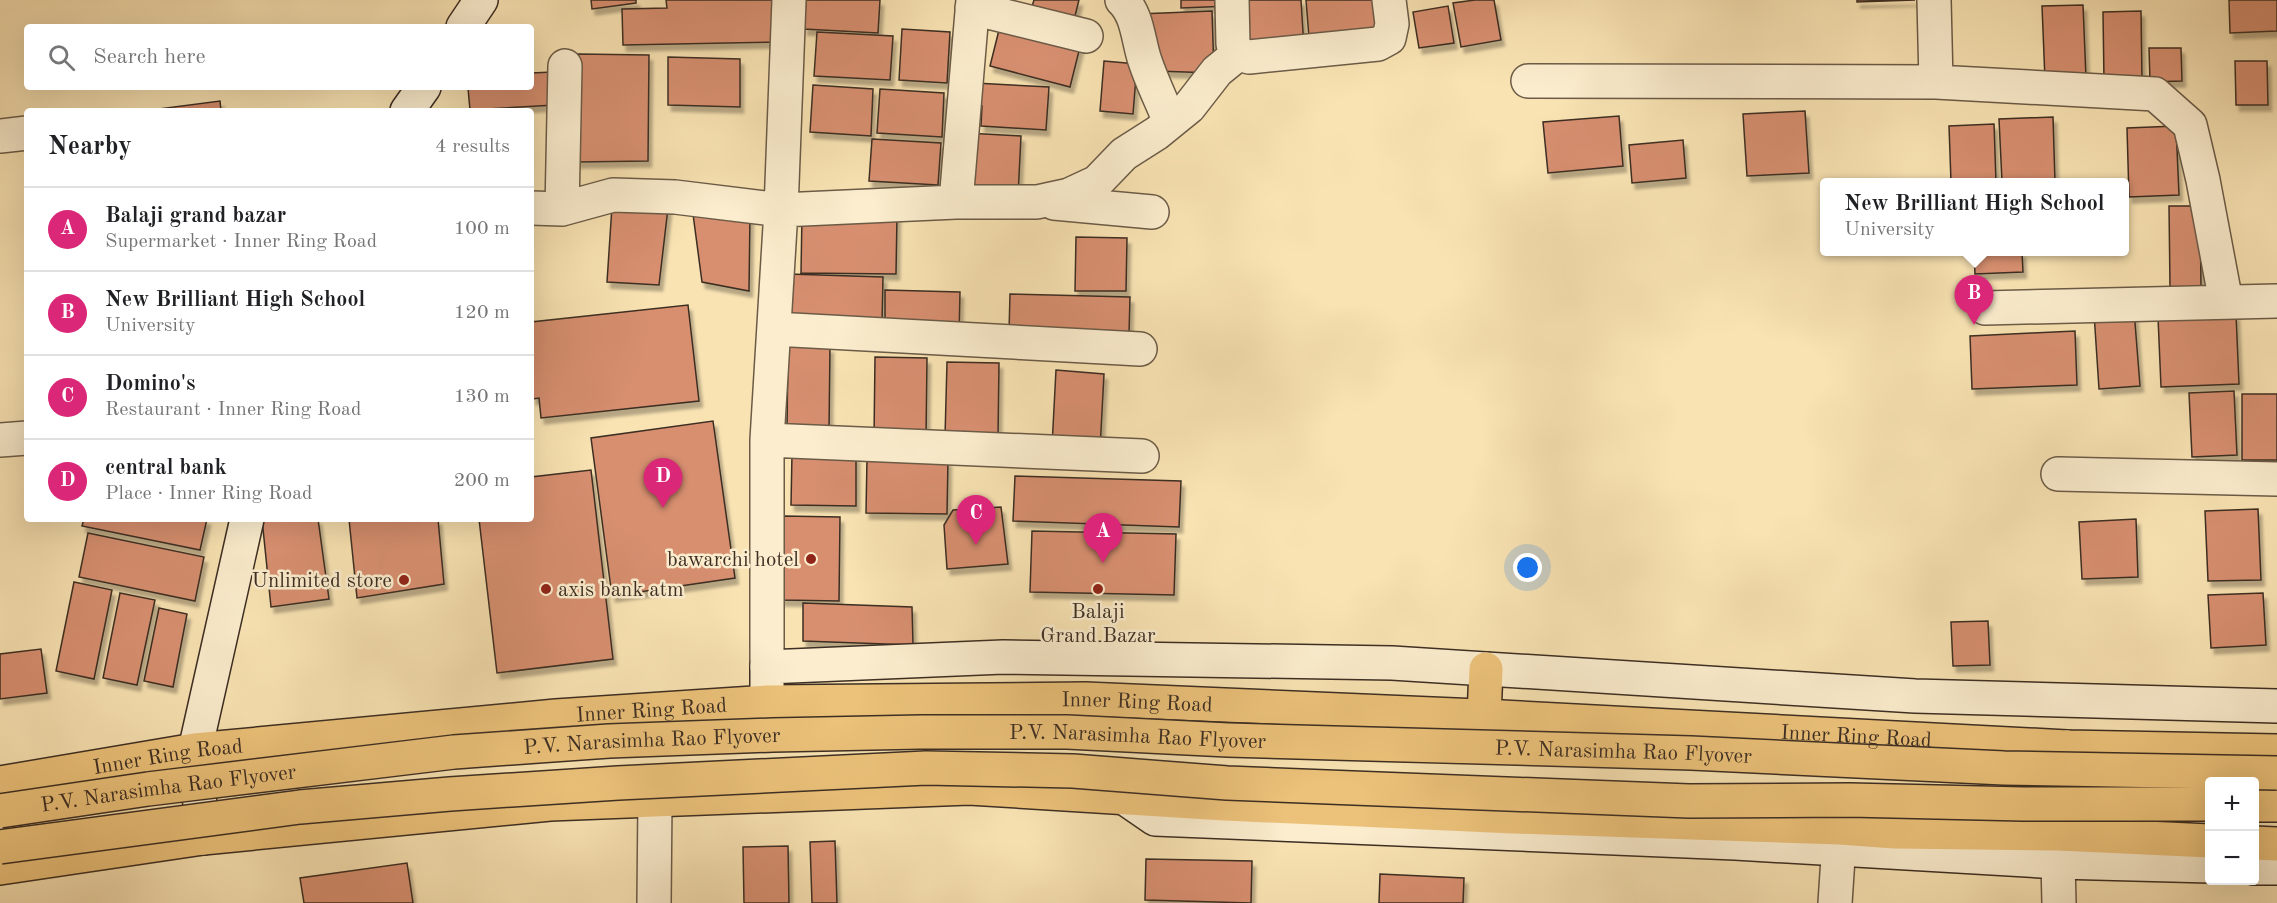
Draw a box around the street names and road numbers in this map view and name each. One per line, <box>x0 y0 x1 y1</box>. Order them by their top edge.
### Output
street label: Inner Ring Road <box>1061 690 1213 717</box>
street label: Inner Ring Road <box>575 696 728 727</box>
street label: P.V. Narasimha Rao Flyover <box>1009 723 1267 753</box>
street label: Inner Ring Road <box>1780 723 1932 752</box>
street label: P.V. Narasimha Rao Flyover <box>523 726 781 759</box>
street label: Inner Ring Road <box>92 737 244 779</box>
street label: P.V. Narasimha Rao Flyover <box>1494 738 1753 768</box>
street label: P.V. Narasimha Rao Flyover <box>40 762 298 817</box>

